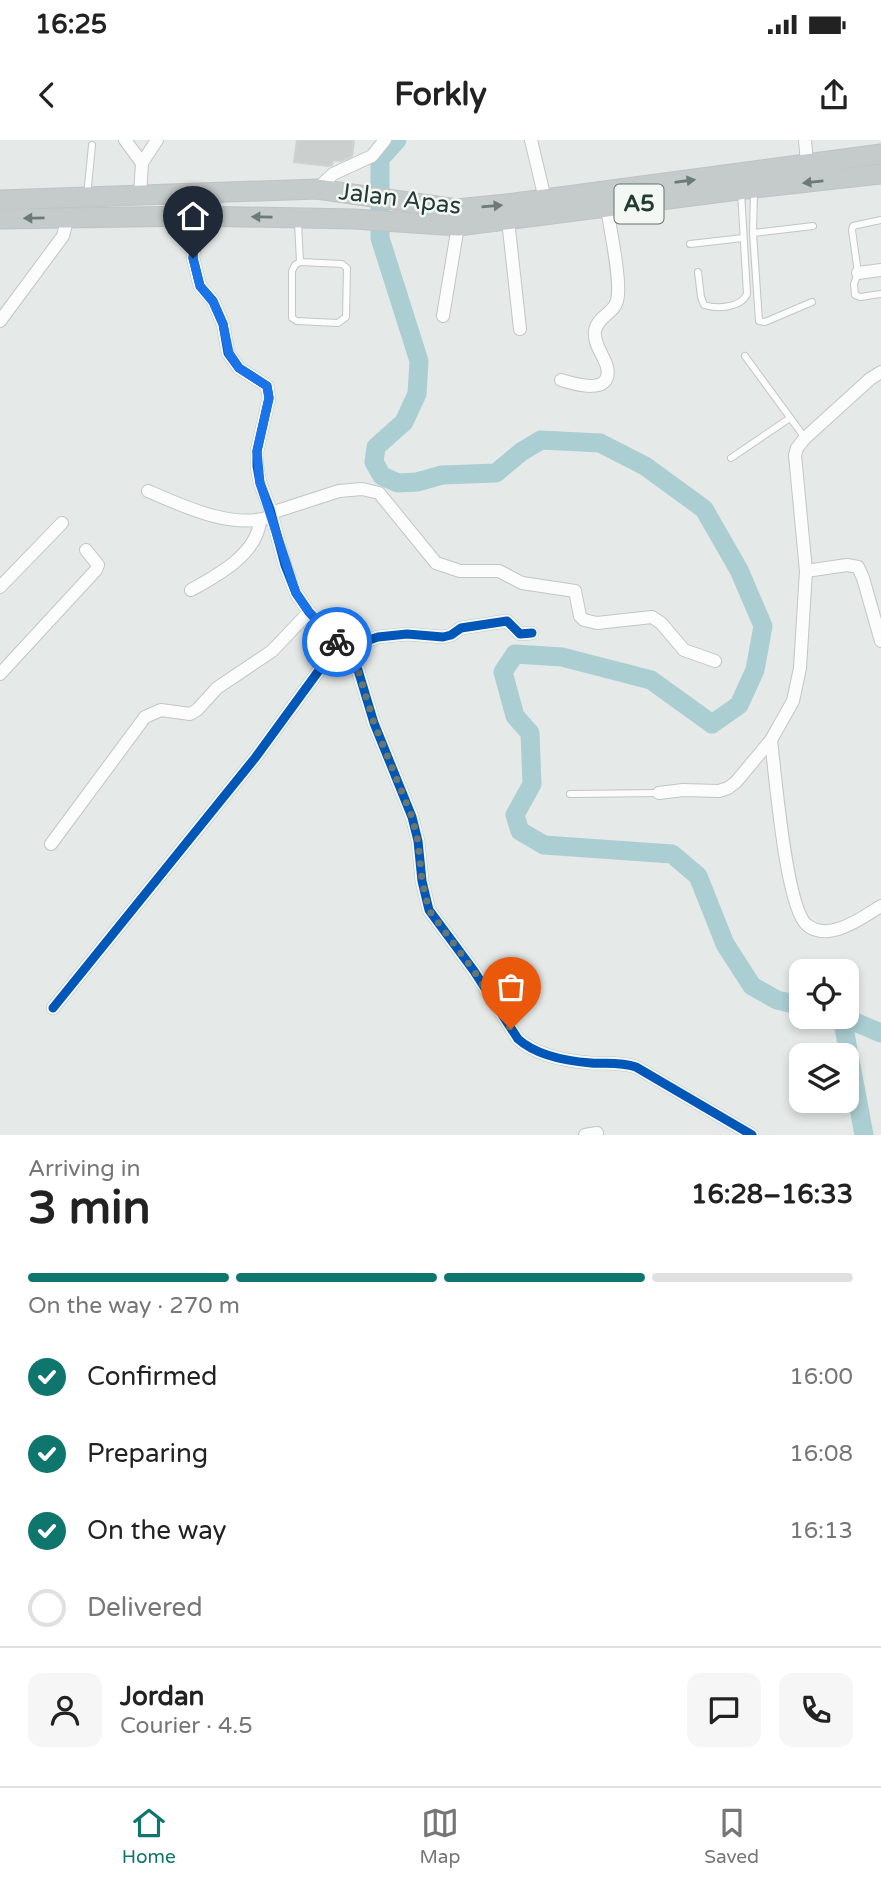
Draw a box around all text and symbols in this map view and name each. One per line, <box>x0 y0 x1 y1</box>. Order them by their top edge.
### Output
text: 16:25 <box>35 9 107 40</box>
icon: back <box>28 76 66 114</box>
text: Forkly <box>394 76 487 114</box>
icon: share <box>815 76 853 114</box>
one-way arrow <box>674 175 696 186</box>
one-way arrow <box>802 176 824 187</box>
street label: Jalan Apas <box>337 177 463 221</box>
road number: A5 <box>614 184 664 223</box>
pin <box>163 186 223 258</box>
icon: home <box>174 197 212 235</box>
one-way arrow <box>481 200 503 211</box>
one-way arrow <box>250 211 272 223</box>
one-way arrow <box>23 212 45 224</box>
courier <box>302 607 372 677</box>
icon: bike <box>318 623 356 661</box>
pin <box>481 957 541 1029</box>
map controls <box>789 959 859 1113</box>
button: locate <box>789 959 859 1029</box>
icon: bag <box>492 968 530 1006</box>
button: layers <box>789 1043 859 1113</box>
text: Arriving in <box>28 1155 141 1183</box>
text: 16:28–16:33 <box>691 1179 853 1210</box>
text: 3 min <box>28 1181 151 1236</box>
text: On the way · 270 m <box>28 1292 240 1320</box>
icon: check <box>28 1358 66 1396</box>
text: Confirmed <box>87 1361 217 1392</box>
text: 16:00 <box>789 1363 853 1391</box>
icon: check <box>28 1435 66 1473</box>
text: Preparing <box>87 1438 208 1469</box>
text: 16:08 <box>789 1440 853 1468</box>
icon: check <box>28 1512 66 1550</box>
text: On the way <box>87 1515 227 1546</box>
text: 16:13 <box>789 1517 853 1545</box>
text: Delivered <box>87 1592 203 1623</box>
button: person <box>28 1673 102 1747</box>
button: chat <box>687 1673 761 1747</box>
button: phone <box>779 1673 853 1747</box>
text: Jordan <box>120 1681 204 1712</box>
text: Courier · 4.5 <box>120 1712 253 1740</box>
tab: Home <box>122 1804 176 1868</box>
tab: Map <box>419 1804 460 1868</box>
tab: Saved <box>704 1804 759 1868</box>

